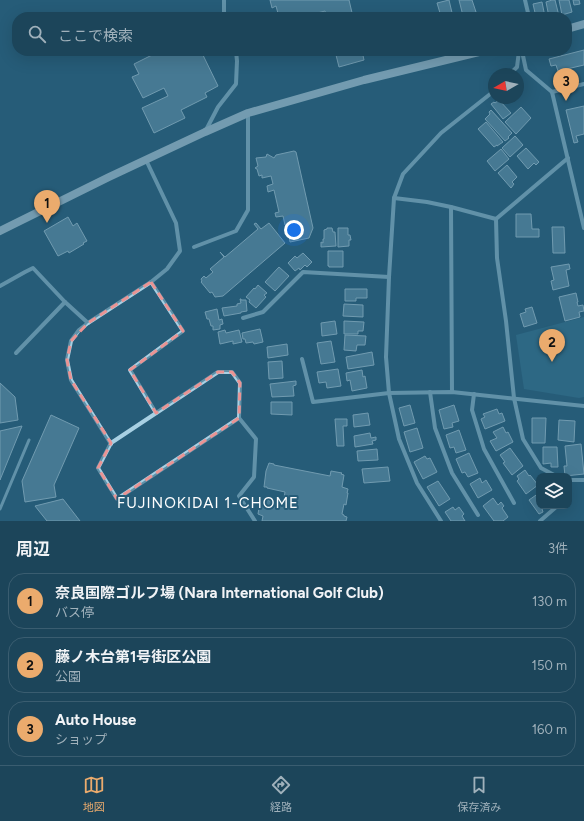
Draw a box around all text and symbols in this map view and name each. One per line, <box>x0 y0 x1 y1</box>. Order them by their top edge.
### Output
search box <box>12 12 572 56</box>
icon: search <box>26 23 48 45</box>
text: ここで検索 <box>58 27 133 45</box>
north arrow <box>488 68 524 104</box>
pin: 3 <box>553 68 579 101</box>
pin: 1 <box>34 190 60 223</box>
your location <box>284 220 304 240</box>
pin: 2 <box>539 329 565 362</box>
map controls <box>536 473 572 509</box>
button: layers <box>536 473 572 509</box>
district label: FUJINOKIDAI 1-CHOME <box>117 494 299 512</box>
text: 周辺 <box>16 539 50 559</box>
text: 3件 <box>548 541 568 556</box>
text: 奈良国際ゴルフ場 (Nara International Golf Club) <box>55 584 384 602</box>
text: 1 <box>27 594 33 609</box>
text: 130 m <box>532 594 567 609</box>
text: バス停 <box>55 605 94 620</box>
text: 藤ノ木台第1号街区公園 <box>55 648 211 666</box>
text: 2 <box>26 658 34 673</box>
text: 150 m <box>532 658 567 673</box>
text: 公園 <box>55 669 81 684</box>
text: Auto House <box>55 711 136 729</box>
text: 3 <box>26 722 34 737</box>
text: 160 m <box>532 722 567 737</box>
text: ショップ <box>55 732 107 747</box>
tab: 地図 <box>83 774 105 814</box>
tab: 経路 <box>270 774 292 814</box>
tab: 保存済み <box>457 774 501 814</box>

